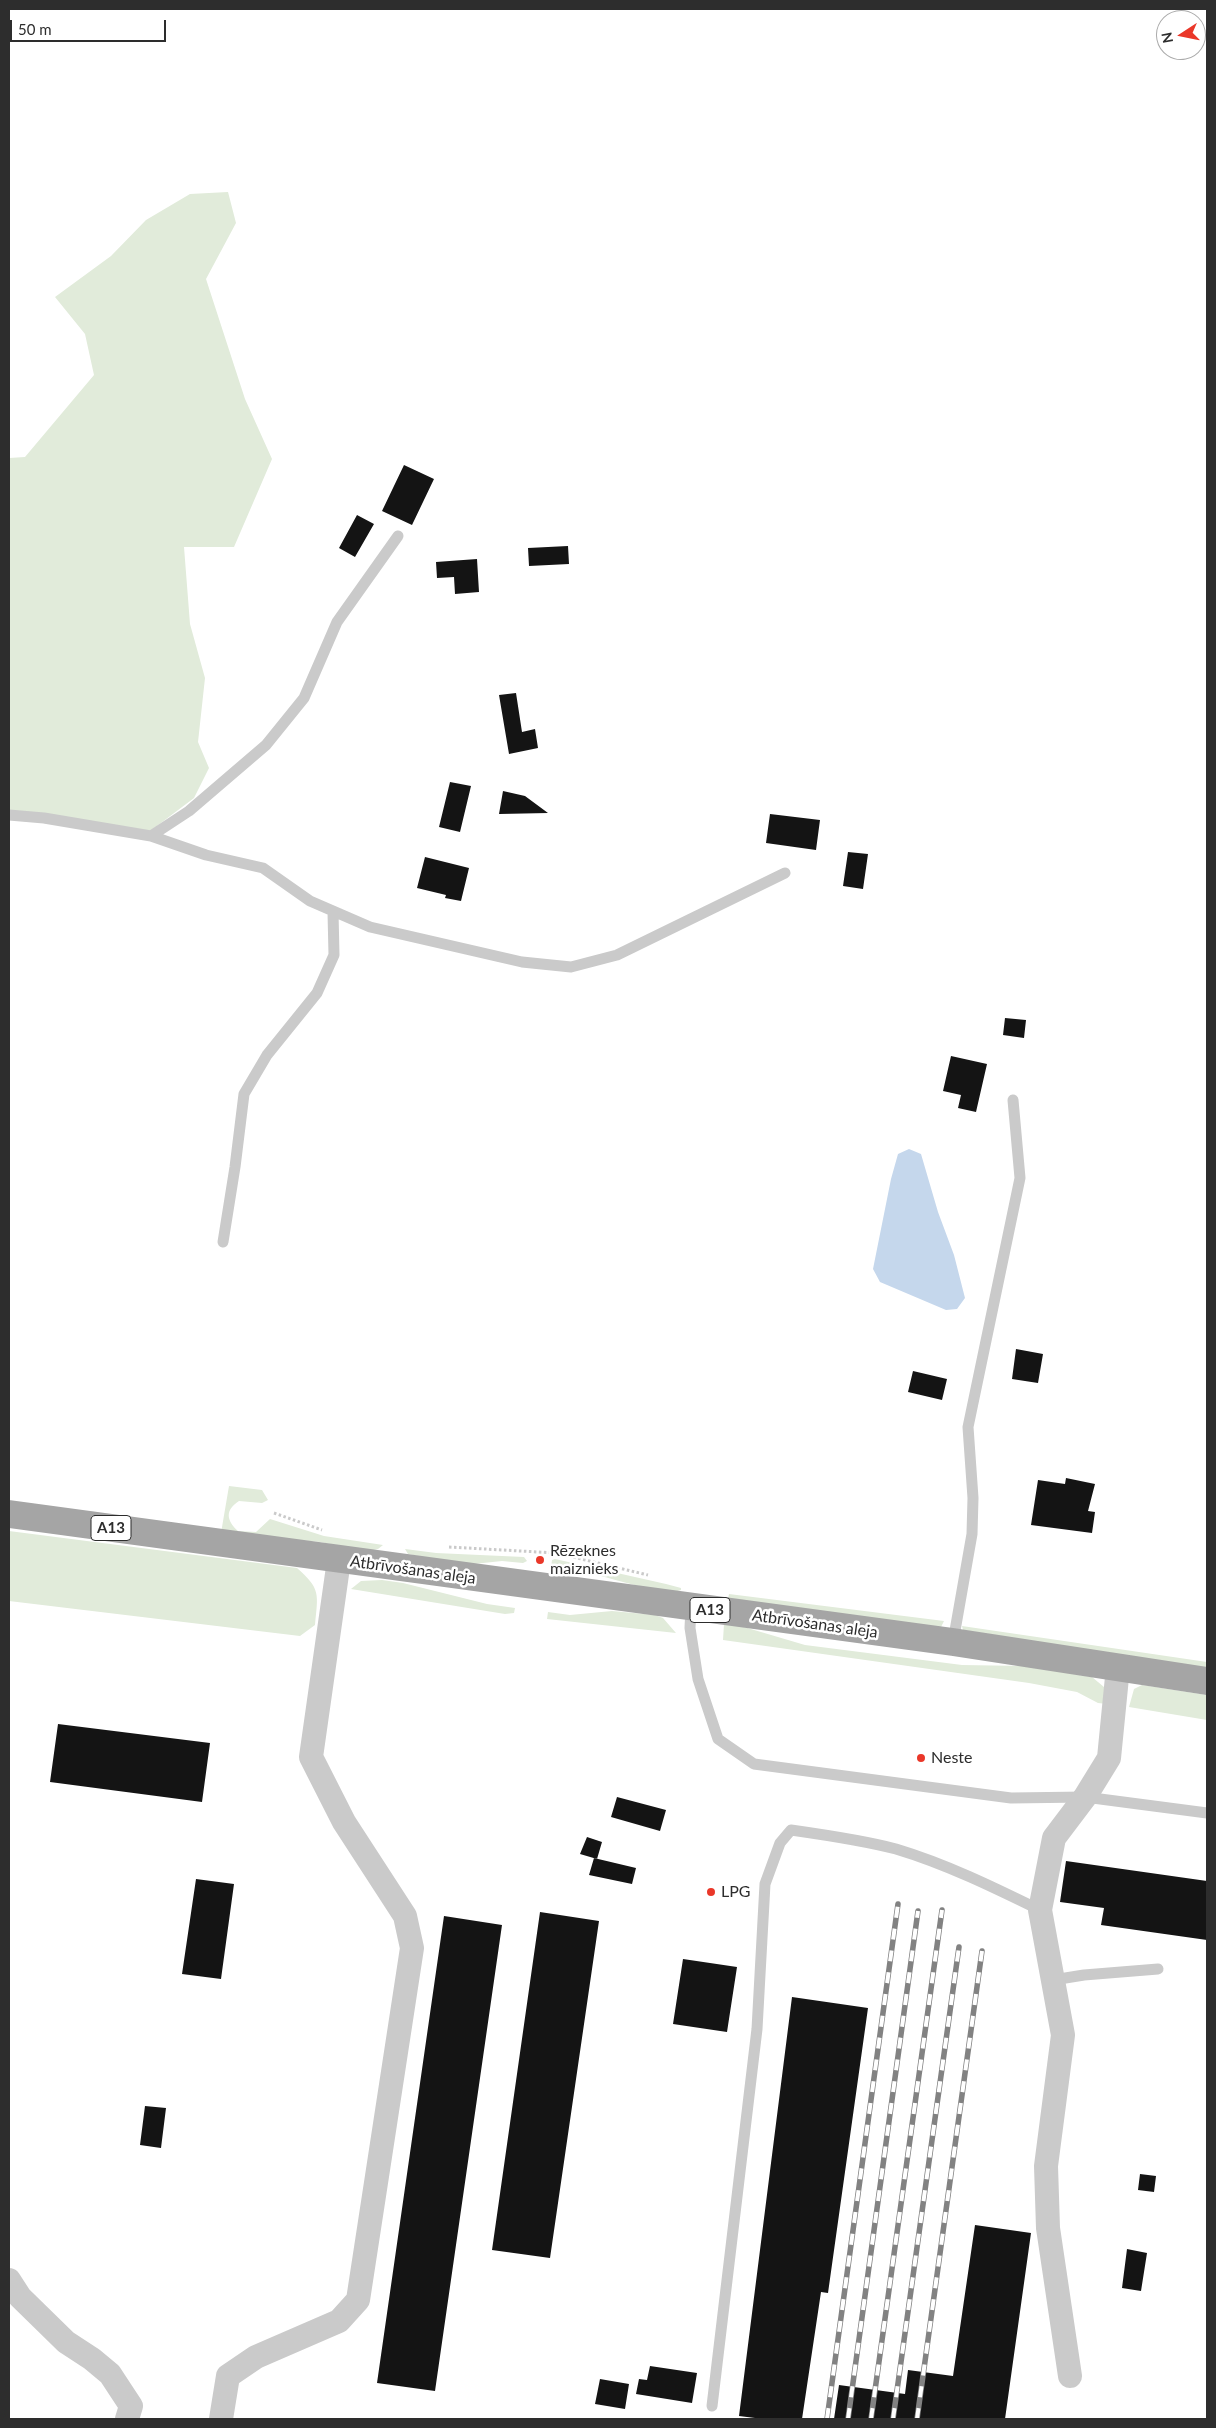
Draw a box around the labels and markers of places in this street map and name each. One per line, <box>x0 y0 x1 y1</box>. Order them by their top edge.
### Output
place label: Rēzeknes maiznieks <box>550 1541 618 1579</box>
marker: Rēzeknes maiznieks <box>534 1554 546 1566</box>
place label: Neste <box>931 1748 972 1768</box>
marker: Neste <box>915 1752 927 1764</box>
place label: LPG <box>721 1882 751 1902</box>
marker: LPG <box>705 1886 717 1898</box>

